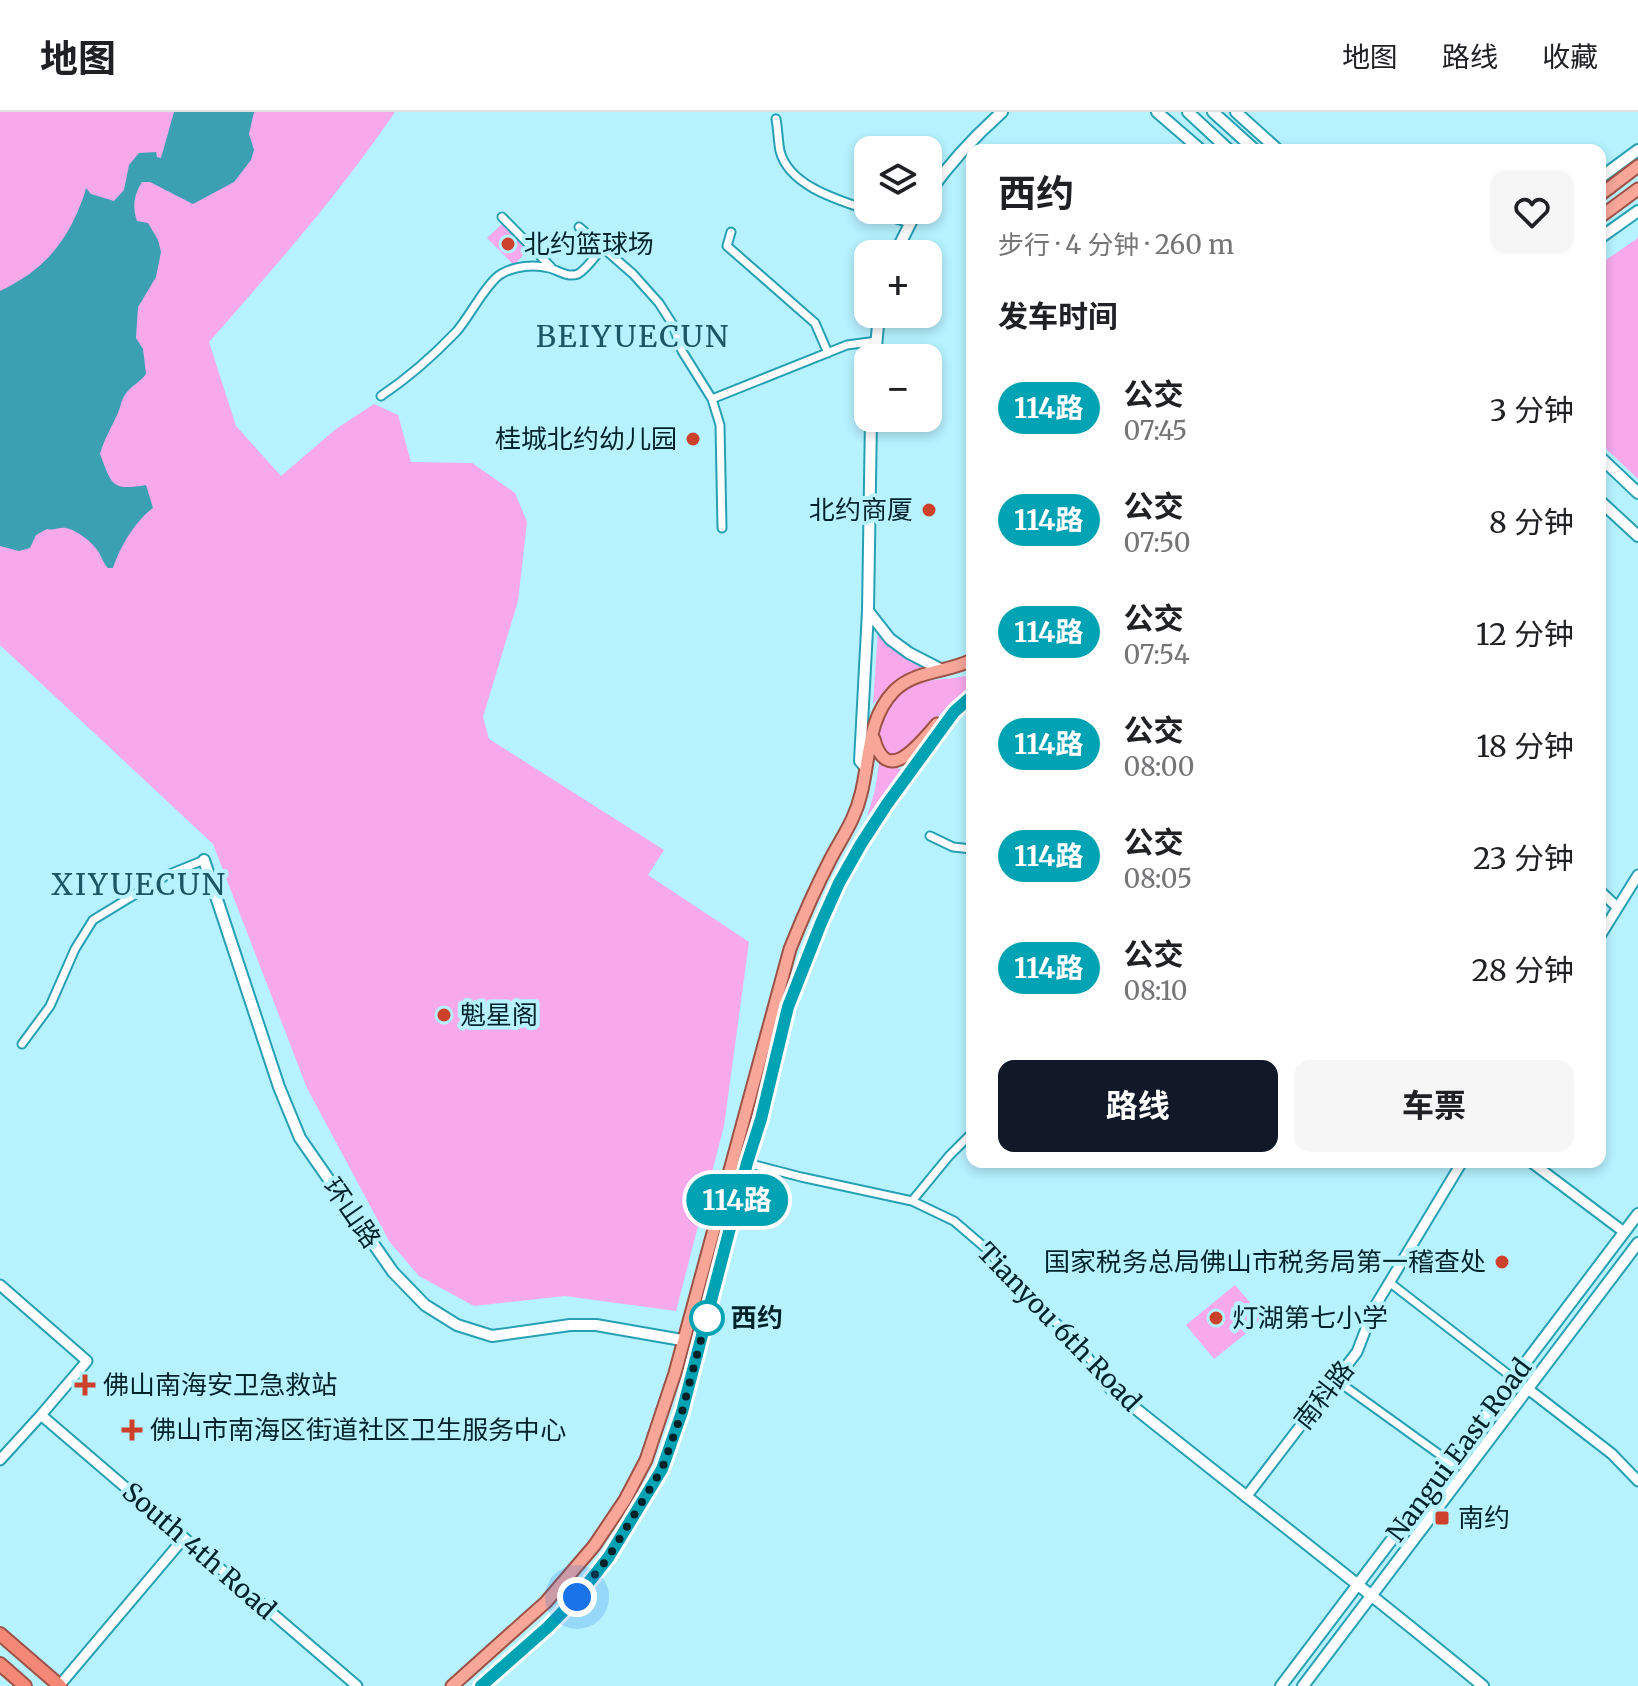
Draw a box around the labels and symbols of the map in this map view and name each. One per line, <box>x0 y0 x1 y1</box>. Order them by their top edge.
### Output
place label: 北约篮球场 <box>524 227 654 260</box>
marker: 北约篮球场 <box>499 235 517 253</box>
district label: BEIYUECUN <box>536 317 730 355</box>
place label: 桂城北约幼儿园 <box>495 422 677 455</box>
marker: 桂城北约幼儿园 <box>684 430 702 448</box>
place label: 北约商厦 <box>809 493 913 526</box>
marker: 北约商厦 <box>920 501 938 519</box>
district label: XIYUECUN <box>51 865 227 903</box>
place label: 魁星阁 <box>460 998 538 1031</box>
marker: 魁星阁 <box>435 1006 453 1024</box>
street label: 环山路 <box>317 1171 388 1254</box>
line badge: 114路 <box>681 1174 793 1226</box>
street label: Tianyou 6th Road <box>971 1236 1148 1418</box>
place label: 国家税务总局佛山市税务局第一稽查处 <box>1044 1245 1486 1278</box>
marker: 国家税务总局佛山市税务局第一稽查处 <box>1493 1253 1511 1271</box>
marker: 西约 <box>690 1301 724 1335</box>
place label: 西约 <box>731 1301 783 1334</box>
place label: 灯湖第七小学 <box>1232 1301 1388 1334</box>
marker: 灯湖第七小学 <box>1207 1309 1225 1327</box>
street label: Nangui East Road <box>1379 1351 1538 1548</box>
street label: 南科路 <box>1287 1354 1361 1436</box>
place label: 佛山南海安卫急救站 <box>103 1368 337 1401</box>
marker: 佛山南海安卫急救站 <box>74 1374 96 1396</box>
place label: 佛山市南海区街道社区卫生服务中心 <box>150 1413 566 1446</box>
marker: 佛山市南海区街道社区卫生服务中心 <box>121 1419 143 1441</box>
street label: South 4th Road <box>116 1475 283 1626</box>
place label: 南约 <box>1458 1501 1510 1534</box>
marker: 南约 <box>1433 1509 1451 1527</box>
your location <box>557 1577 597 1617</box>

